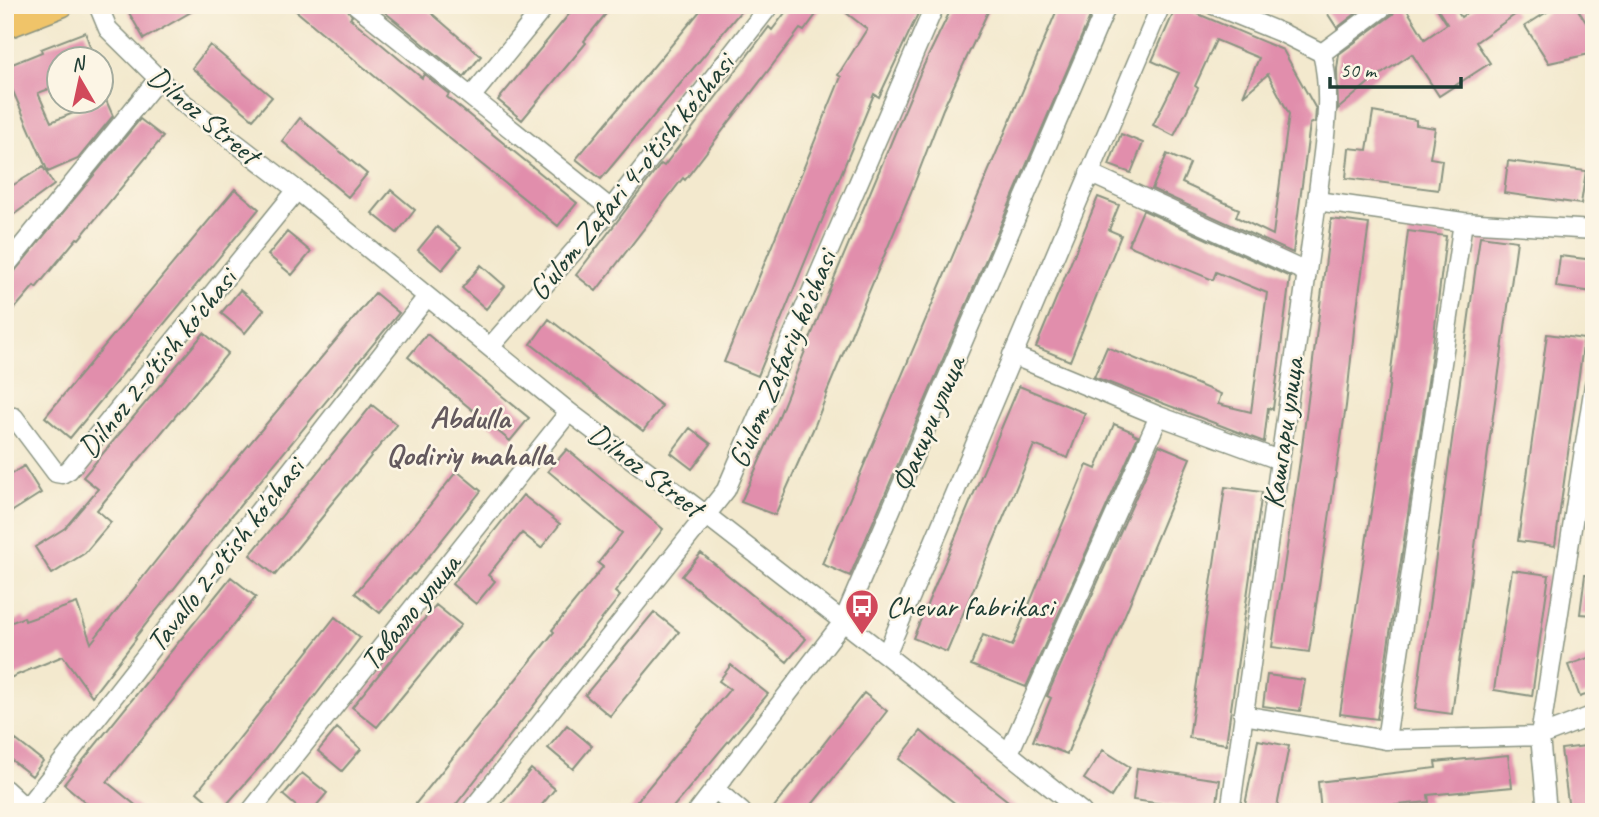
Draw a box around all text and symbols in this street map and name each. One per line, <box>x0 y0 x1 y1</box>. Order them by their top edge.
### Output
street label: G'ulom Zafari 4-o'tish ko'chasi <box>520 43 744 308</box>
north arrow <box>46 46 116 116</box>
scale bar <box>1330 46 1461 90</box>
text: N <box>70 51 88 77</box>
street label: Dilnoz Street <box>140 57 271 175</box>
text: 50 m <box>1340 57 1378 83</box>
street label: G'ulom Zafariy ko'chasi <box>719 241 846 474</box>
street label: Dilnoz 2-o'tish ko'chasi <box>69 258 247 465</box>
street label: Факири улица <box>882 348 975 498</box>
street label: Кашгари улица <box>1254 353 1313 511</box>
district label: Abdulla Qodiriy mahalla <box>386 397 557 475</box>
street label: Dilnoz Street <box>581 414 714 528</box>
street label: Tavallo 2-o'tish ko'chasi <box>137 448 315 660</box>
street label: Тавалло улица <box>351 544 470 678</box>
bus stop icon: Chevar fabrikasi <box>843 587 881 636</box>
place label: Chevar fabrikasi <box>886 587 1057 625</box>

